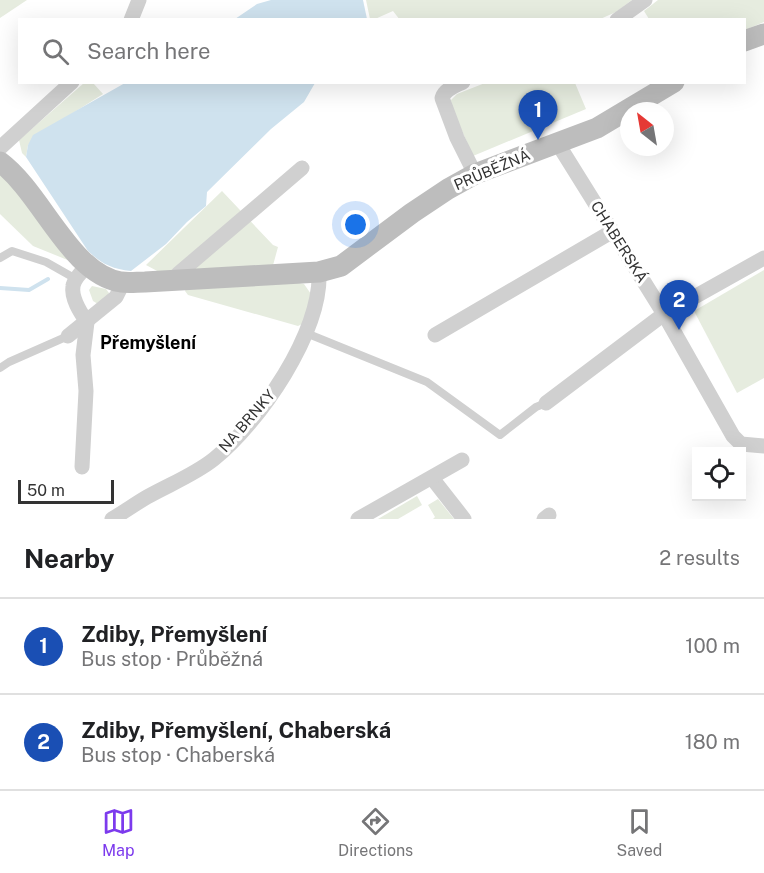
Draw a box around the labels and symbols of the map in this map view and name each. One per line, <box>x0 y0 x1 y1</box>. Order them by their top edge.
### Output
pin: 1 <box>518 90 558 140</box>
north arrow <box>620 102 674 156</box>
street label: PRŮBĚŽNÁ <box>451 145 533 193</box>
street label: CHABERSKÁ <box>588 198 651 286</box>
your location <box>341 210 370 239</box>
pin: 2 <box>660 280 698 330</box>
district label: Přemyšlení <box>100 332 197 353</box>
street label: NA BRNKY <box>215 386 278 455</box>
scale bar <box>18 477 114 504</box>

